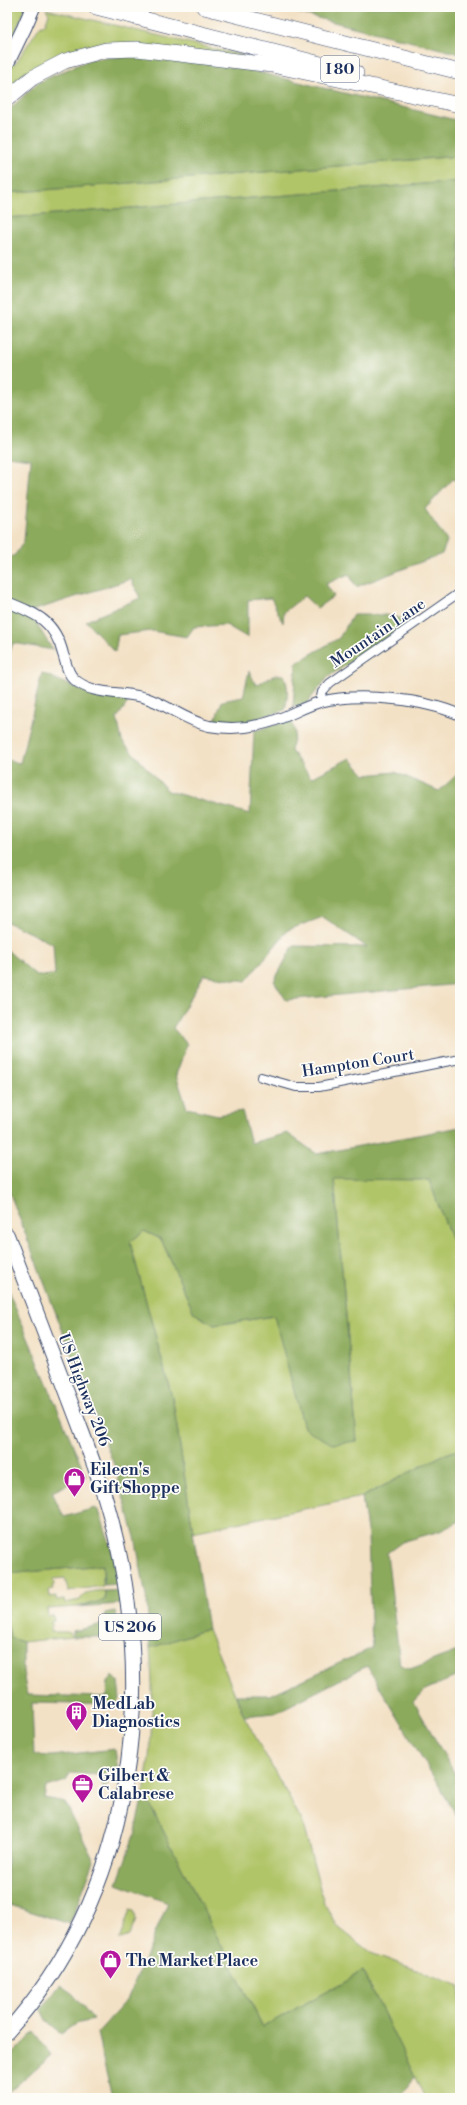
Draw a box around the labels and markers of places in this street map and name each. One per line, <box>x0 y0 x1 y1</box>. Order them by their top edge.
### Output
place label: Eileen's Gift Shoppe <box>90 1460 180 1498</box>
shop icon: Eileen's Gift Shoppe <box>62 1466 88 1499</box>
place label: MedLab Diagnostics <box>92 1694 180 1732</box>
building icon: MedLab Diagnostics <box>63 1700 89 1733</box>
place label: Gilbert & Calabrese <box>98 1766 174 1804</box>
office icon: Gilbert & Calabrese <box>70 1772 96 1805</box>
shop icon: The Market Place <box>97 1948 123 1981</box>
place label: The Market Place <box>126 1951 259 1971</box>

